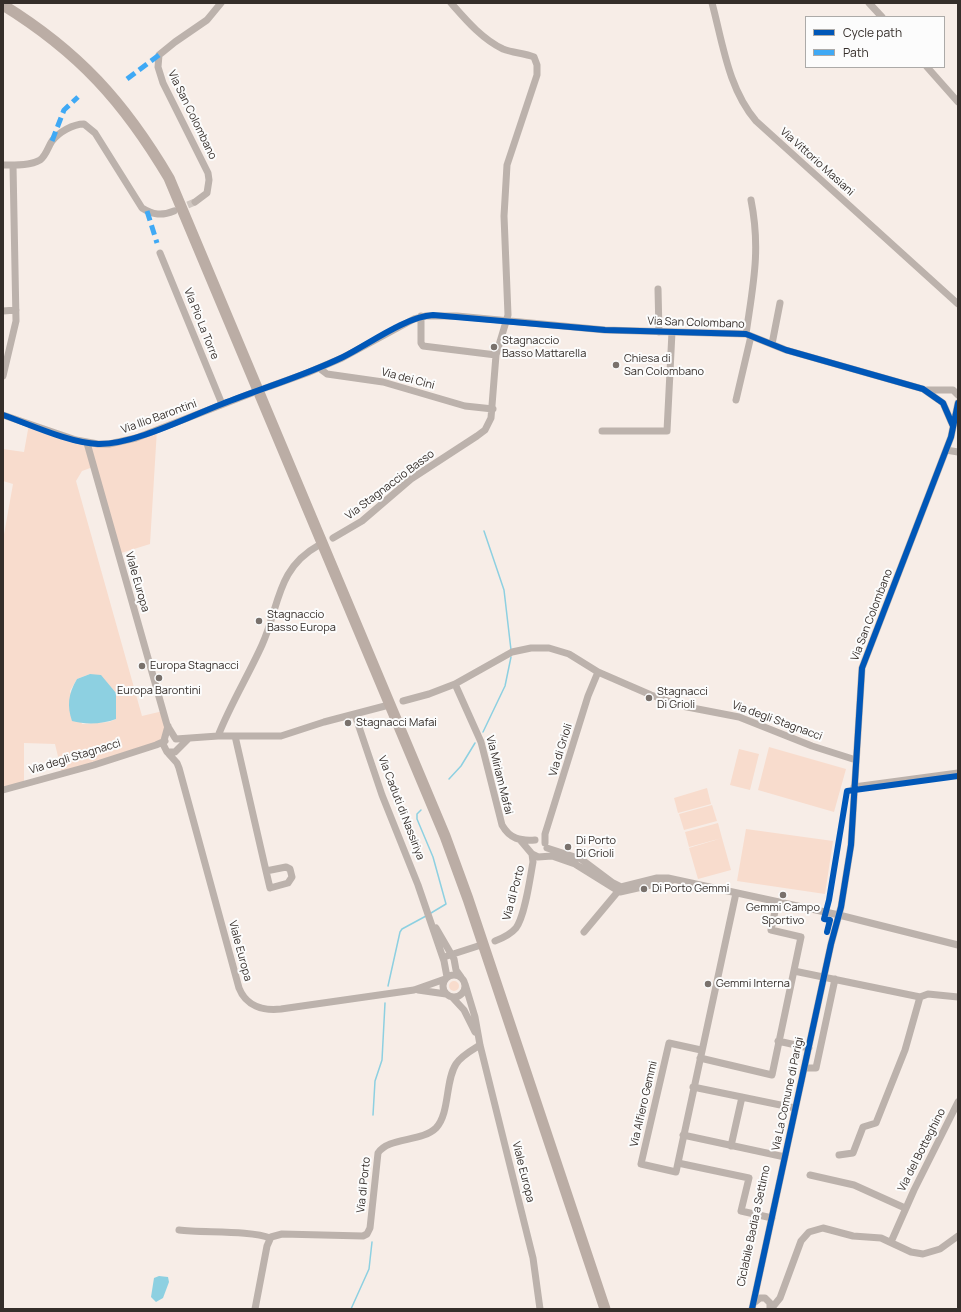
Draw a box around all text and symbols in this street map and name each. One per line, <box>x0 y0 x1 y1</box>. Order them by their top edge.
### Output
legend <box>805 16 945 68</box>
text: Cycle path <box>843 24 902 41</box>
text: Path <box>843 44 869 61</box>
street label: Via San Colombano <box>165 68 219 162</box>
street label: Via Vittorio Masiani <box>777 125 857 199</box>
street label: Via Pio La Torre <box>181 286 221 362</box>
street label: Via San Colombano <box>647 315 745 331</box>
place label: Stagnaccio Basso Mattarella <box>502 334 586 360</box>
marker: Stagnaccio Basso Mattarella <box>489 342 499 352</box>
place label: Chiesa di San Colombano <box>624 352 704 378</box>
marker: Chiesa di San Colombano <box>611 360 621 370</box>
street label: Via dei Cini <box>380 366 436 392</box>
street label: Via Ilio Barontini <box>119 397 199 437</box>
street label: Via Stagnaccio Basso <box>343 447 437 523</box>
street label: Viale Europa <box>122 550 152 614</box>
street label: Via San Colombano <box>848 567 896 663</box>
place label: Stagnaccio Basso Europa <box>267 608 336 634</box>
marker: Stagnaccio Basso Europa <box>254 616 264 626</box>
place label: Europa Stagnacci <box>150 659 239 673</box>
marker: Europa Stagnacci <box>137 661 147 671</box>
marker: Europa Barontini <box>154 673 164 683</box>
place label: Europa Barontini <box>117 684 201 698</box>
place label: Stagnacci Di Grioli <box>657 685 708 711</box>
marker: Stagnacci Di Grioli <box>644 693 654 703</box>
street label: Via degli Stagnacci <box>730 699 824 743</box>
place label: Stagnacci Mafai <box>356 716 437 730</box>
marker: Stagnacci Mafai <box>343 718 353 728</box>
street label: Via di Grioli <box>547 722 575 778</box>
street label: Via Miriam Mafai <box>483 734 515 816</box>
street label: Via degli Stagnacci <box>28 737 122 777</box>
street label: Via Caduti di Nassiriya <box>375 754 427 862</box>
place label: Di Porto Di Grioli <box>576 834 616 860</box>
marker: Di Porto Di Grioli <box>563 842 573 852</box>
street label: Via di Porto <box>500 864 528 922</box>
place label: Di Porto Gemmi <box>652 882 729 896</box>
marker: Di Porto Gemmi <box>639 884 649 894</box>
marker: Gemmi Campo Sportivo <box>778 890 788 900</box>
place label: Gemmi Campo Sportivo <box>746 901 820 927</box>
street label: Viale Europa <box>226 919 254 983</box>
place label: Gemmi Interna <box>716 977 790 991</box>
marker: Gemmi Interna <box>703 979 713 989</box>
street label: Via La Comune di Parigi <box>769 1036 807 1152</box>
street label: Via Alfiero Gemmi <box>628 1060 660 1148</box>
street label: Via del Botteghino <box>895 1106 949 1194</box>
street label: Viale Europa <box>509 1140 537 1204</box>
street label: Via di Porto <box>354 1156 374 1214</box>
street label: Ciclabile Badia a Settimo <box>735 1164 773 1288</box>

